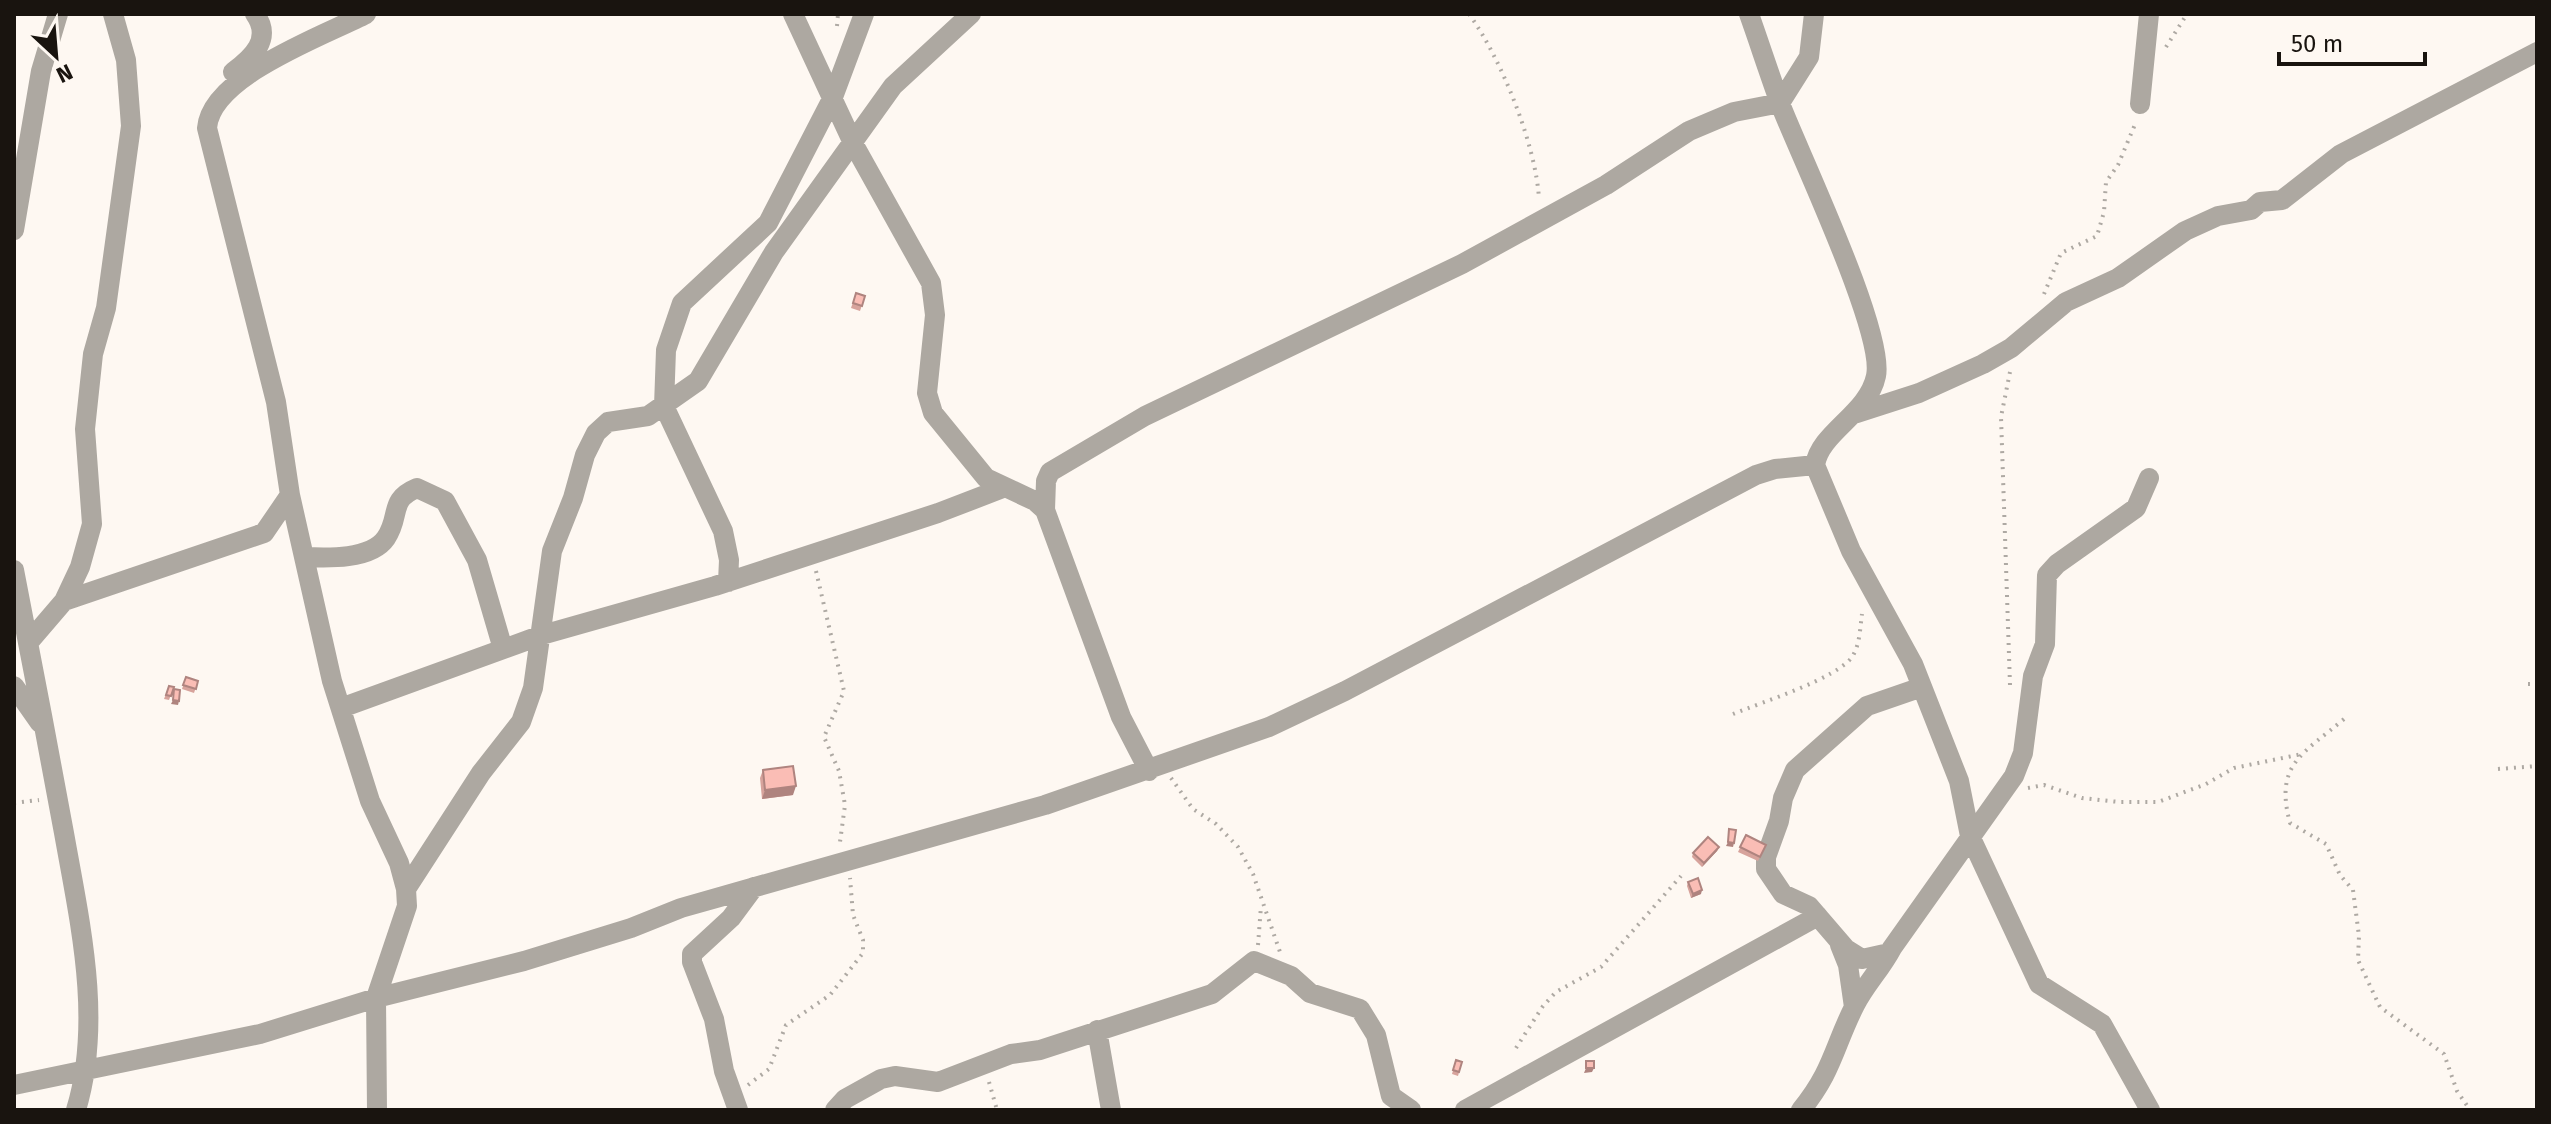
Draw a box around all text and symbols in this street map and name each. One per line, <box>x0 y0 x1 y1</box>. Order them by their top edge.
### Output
north arrow <box>16 16 96 96</box>
scale bar <box>2279 16 2425 66</box>
text: 50 m <box>2291 30 2343 58</box>
text: N <box>52 58 77 89</box>

